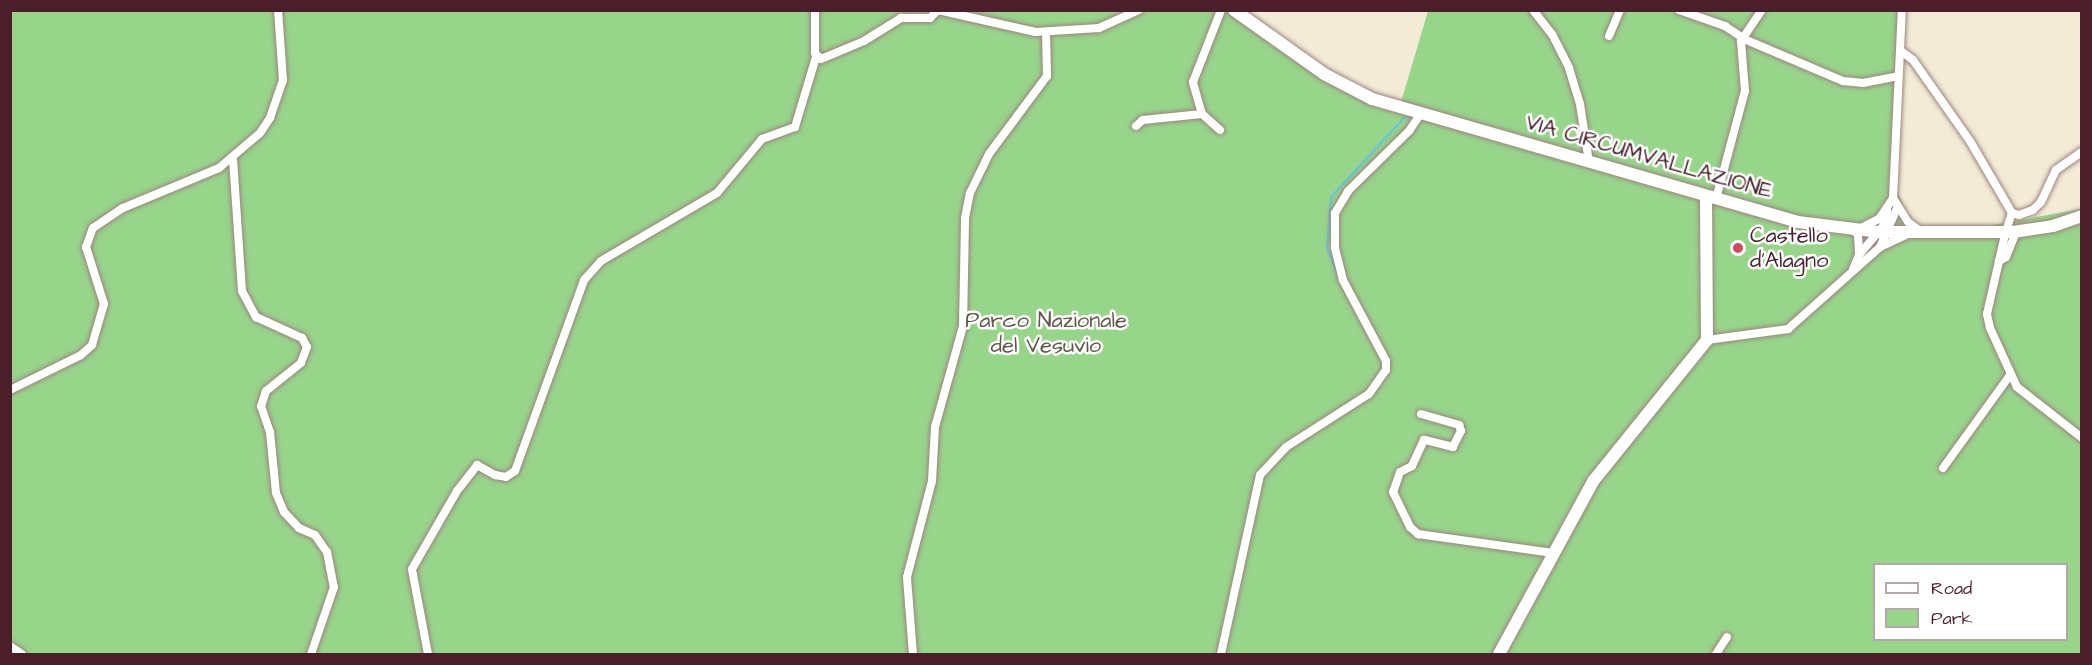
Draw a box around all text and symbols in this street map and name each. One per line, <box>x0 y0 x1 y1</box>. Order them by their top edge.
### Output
street label: VIA CIRCUMVALLAZIONE <box>1523 109 1775 205</box>
place label: Castello d'Alagno <box>1750 222 1828 274</box>
marker: Castello d'Alagno <box>1731 241 1745 255</box>
park label: Parco Nazionale del Vesuvio <box>965 307 1127 358</box>
legend <box>1873 563 2068 641</box>
text: Road <box>1931 576 1972 601</box>
text: Park <box>1931 606 1973 631</box>

